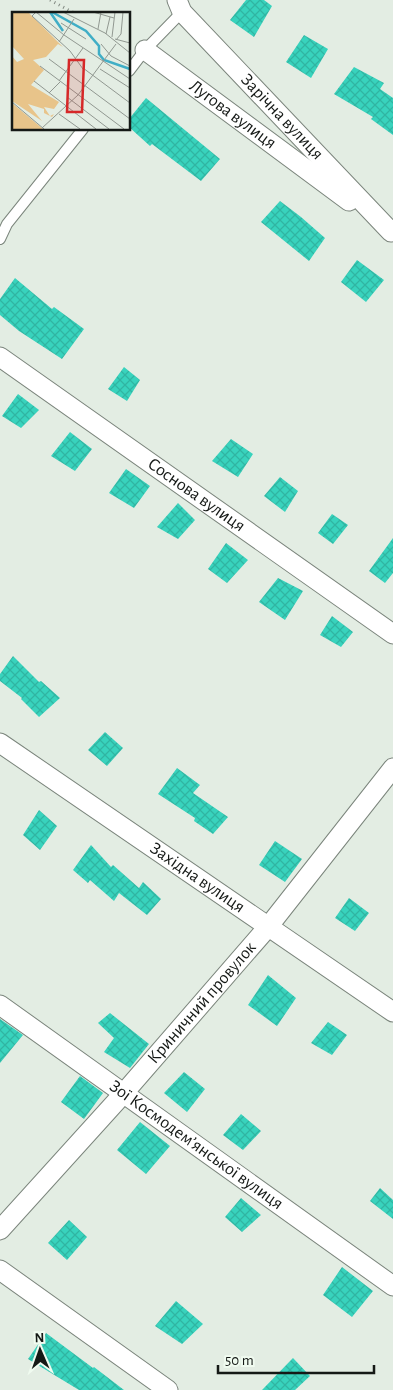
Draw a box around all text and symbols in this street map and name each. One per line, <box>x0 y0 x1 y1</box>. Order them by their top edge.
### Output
inset map <box>12 12 130 130</box>
street label: Зарічна вулиця <box>237 71 327 164</box>
street label: Лугова вулиця <box>186 77 279 153</box>
street label: Соснова вулиця <box>144 455 248 536</box>
street label: Західна вулиця <box>146 839 248 917</box>
street label: Криничний провулок <box>144 938 260 1067</box>
street label: Зої Космодем’янської вулиця <box>106 1077 286 1213</box>
north arrow <box>15 1325 65 1375</box>
text: N <box>34 1331 45 1345</box>
scale bar <box>218 1342 374 1374</box>
text: 50 m <box>225 1353 254 1368</box>

